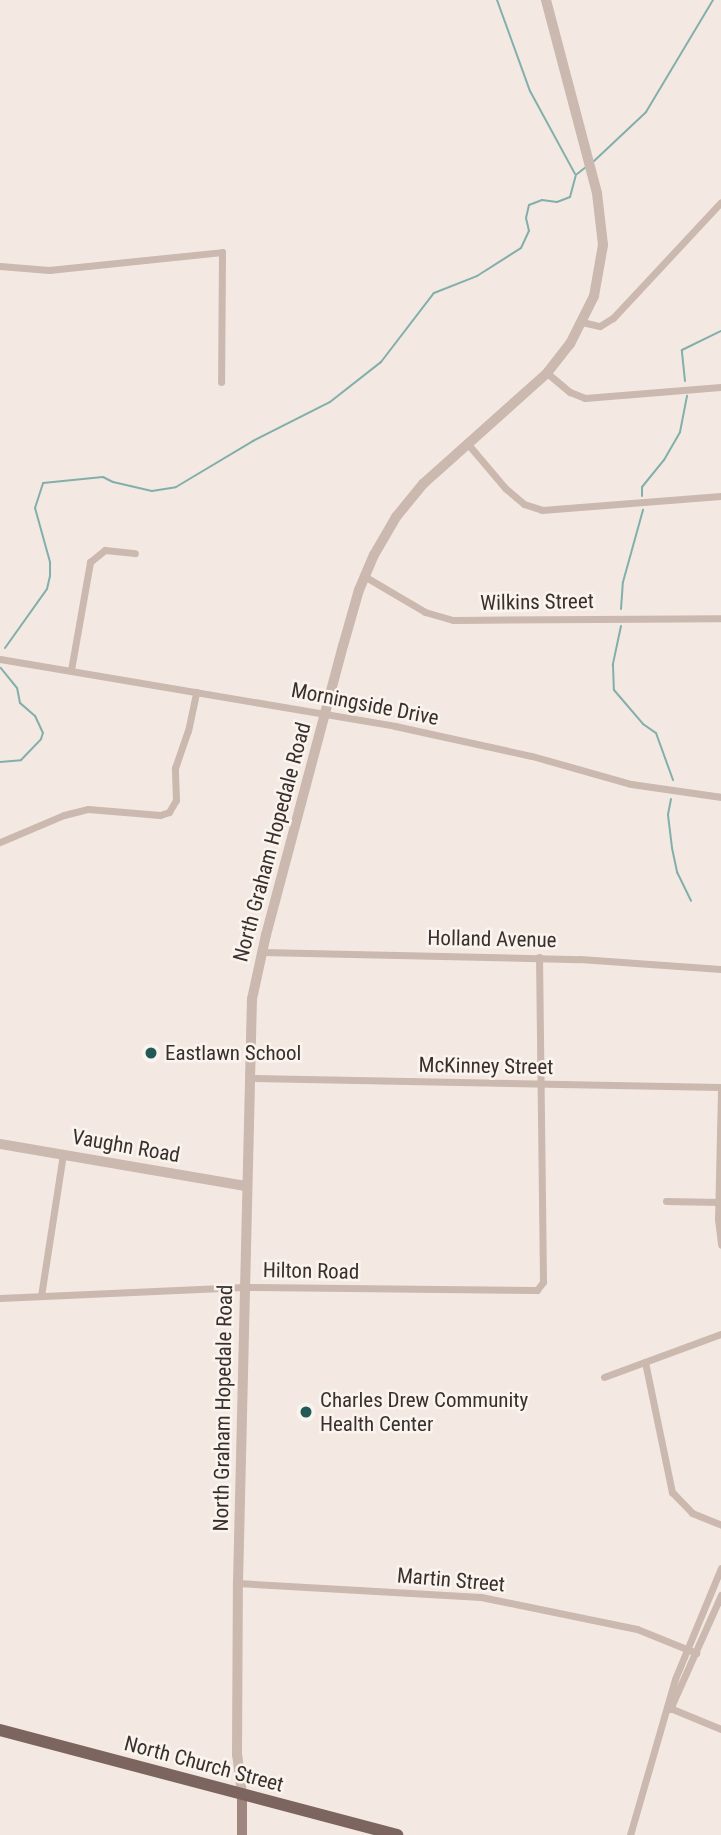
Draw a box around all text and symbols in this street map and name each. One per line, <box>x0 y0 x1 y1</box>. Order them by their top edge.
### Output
street label: Wilkins Street <box>480 588 594 616</box>
street label: Morningside Drive <box>289 677 441 731</box>
street label: North Graham Hopedale Road <box>228 720 316 964</box>
street label: Holland Avenue <box>427 925 557 953</box>
place label: Eastlawn School <box>165 1040 301 1066</box>
marker: Eastlawn School <box>143 1045 159 1061</box>
street label: McKinney Street <box>418 1052 554 1080</box>
street label: Vaughn Road <box>70 1124 182 1168</box>
street label: Hilton Road <box>263 1258 359 1284</box>
street label: North Graham Hopedale Road <box>208 1284 238 1532</box>
place label: Charles Drew Community Health Center <box>320 1387 528 1437</box>
marker: Charles Drew Community Health Center <box>298 1404 314 1420</box>
street label: Martin Street <box>396 1563 506 1597</box>
street label: North Church Street <box>122 1731 286 1797</box>

